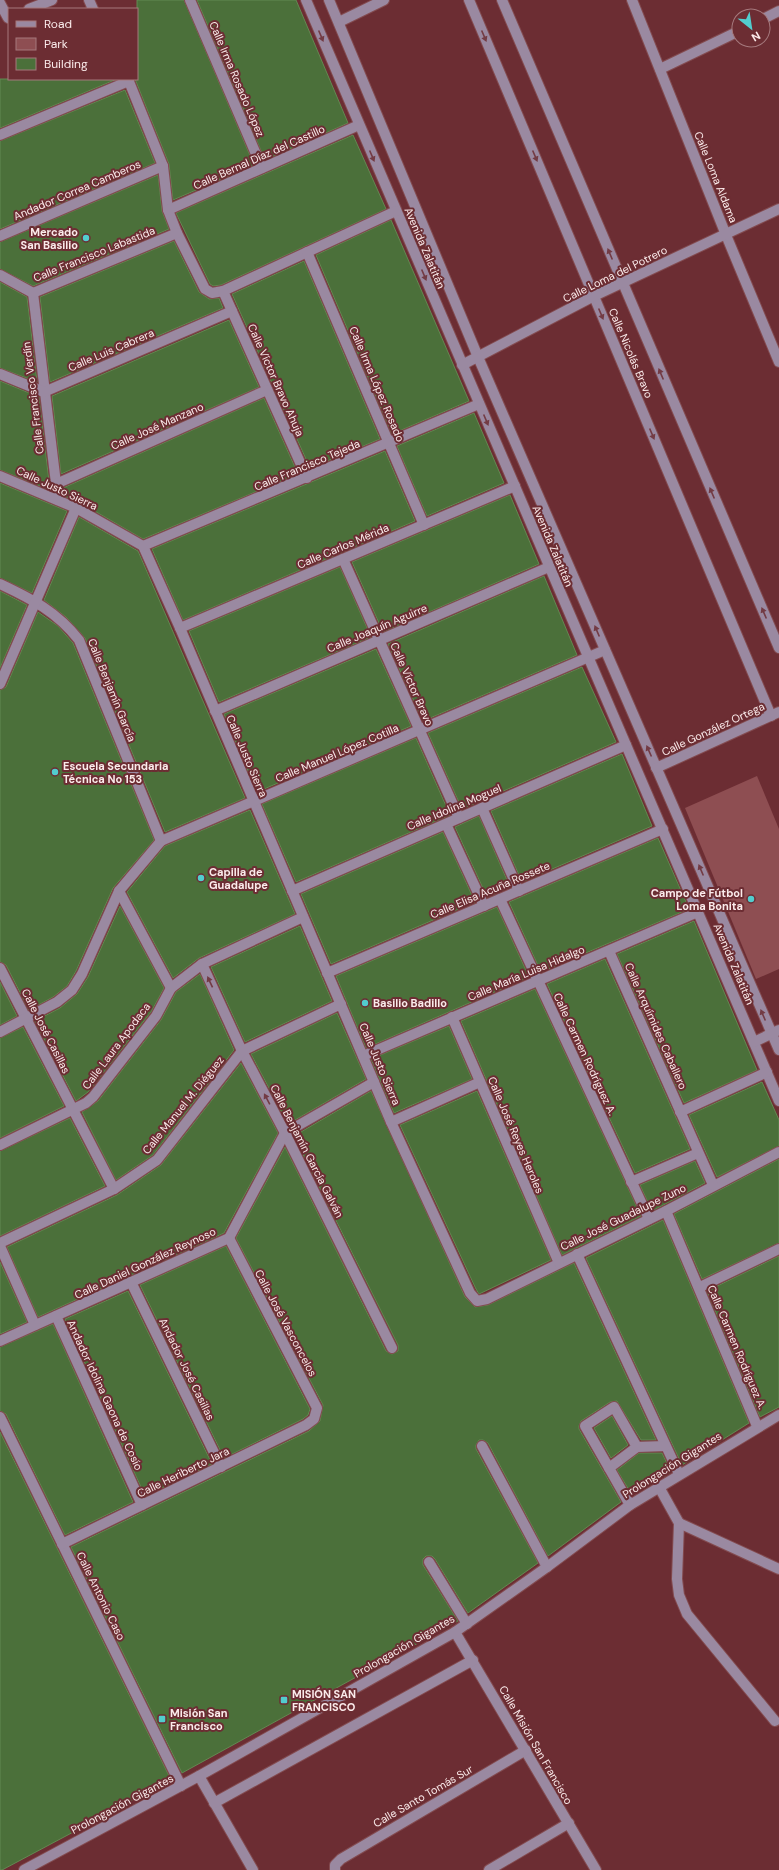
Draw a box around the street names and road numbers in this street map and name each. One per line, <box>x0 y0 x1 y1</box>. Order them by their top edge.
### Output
street label: Calle Irma Rosado López <box>206 19 268 139</box>
street label: Calle Bernal Díaz del Castillo <box>191 122 327 192</box>
street label: Calle Loma Aldama <box>691 129 741 225</box>
street label: Andador Correa Camberos <box>11 157 143 223</box>
street label: Avenida Zalatitán <box>402 205 448 291</box>
street label: Calle Francisco Labastida <box>31 223 157 285</box>
street label: Calle Loma del Potrero <box>560 243 670 305</box>
street label: Calle Nicolás Bravo <box>606 306 656 400</box>
street label: Calle Víctor Bravo Ahuja <box>245 322 307 438</box>
street label: Calle Irma López Rosado <box>346 324 408 444</box>
street label: Calle Luis Cabrera <box>66 326 156 374</box>
street label: Calle Francisco Verdín <box>19 341 47 455</box>
street label: Calle José Manzano <box>108 399 206 453</box>
street label: Calle Francisco Tejeda <box>252 436 362 494</box>
street label: Calle Justo Sierra <box>14 463 100 513</box>
street label: Avenida Zalatitán <box>530 503 576 589</box>
street label: Calle Carlos Mérida <box>295 520 391 572</box>
street label: Calle Joaquín Aguirre <box>325 601 429 655</box>
street label: Calle Benjamín García <box>85 636 139 744</box>
street label: Calle Víctor Bravo <box>387 640 437 728</box>
street label: Calle González Ortega <box>659 699 767 759</box>
street label: Calle Justo Sierra <box>223 713 271 799</box>
street label: Calle Manuel López Cotilla <box>273 721 401 785</box>
street label: Calle Idolina Moguel <box>405 781 503 833</box>
street label: Calle Elisa Acuña Rossete <box>428 858 552 922</box>
street label: Avenida Zalatitán <box>711 921 757 1007</box>
street label: Calle María Luisa Hidalgo <box>465 942 587 1004</box>
street label: Calle Arquímides Caballero <box>622 961 690 1091</box>
street label: Calle José Casillas <box>19 986 73 1076</box>
street label: Calle Carmen Rodríguez A. <box>550 991 620 1117</box>
street label: Calle Laura Apodaca <box>79 1000 153 1092</box>
street label: Calle Justo Sierra <box>356 1021 404 1107</box>
street label: Calle Manuel M. Diéguez <box>139 1053 227 1157</box>
street label: Calle José Reyes Heroles <box>485 1074 547 1196</box>
street label: Calle Benjamín García Galván <box>267 1082 347 1220</box>
street label: Calle José Guadalupe Zuno <box>558 1180 688 1254</box>
street label: Calle Daniel González Reynoso <box>72 1224 218 1302</box>
street label: Calle José Vasconcelos <box>252 1267 320 1379</box>
street label: Calle Carmen Rodríguez A. <box>704 1283 770 1411</box>
street label: Andador José Casillas <box>156 1316 218 1422</box>
street label: Andador Idolina Gaona de Cosío <box>64 1318 146 1472</box>
street label: Prolongación Gigantes <box>620 1429 724 1501</box>
street label: Calle Heriberto Jara <box>135 1444 231 1500</box>
street label: Calle Antonio Caso <box>74 1550 128 1642</box>
street label: Prolongación Gigantes <box>351 1611 457 1681</box>
street label: Calle Misión San Francisco <box>496 1683 576 1807</box>
street label: Calle Santo Tomás Sur <box>371 1762 475 1830</box>
street label: Prolongación Gigantes <box>68 1771 176 1837</box>

